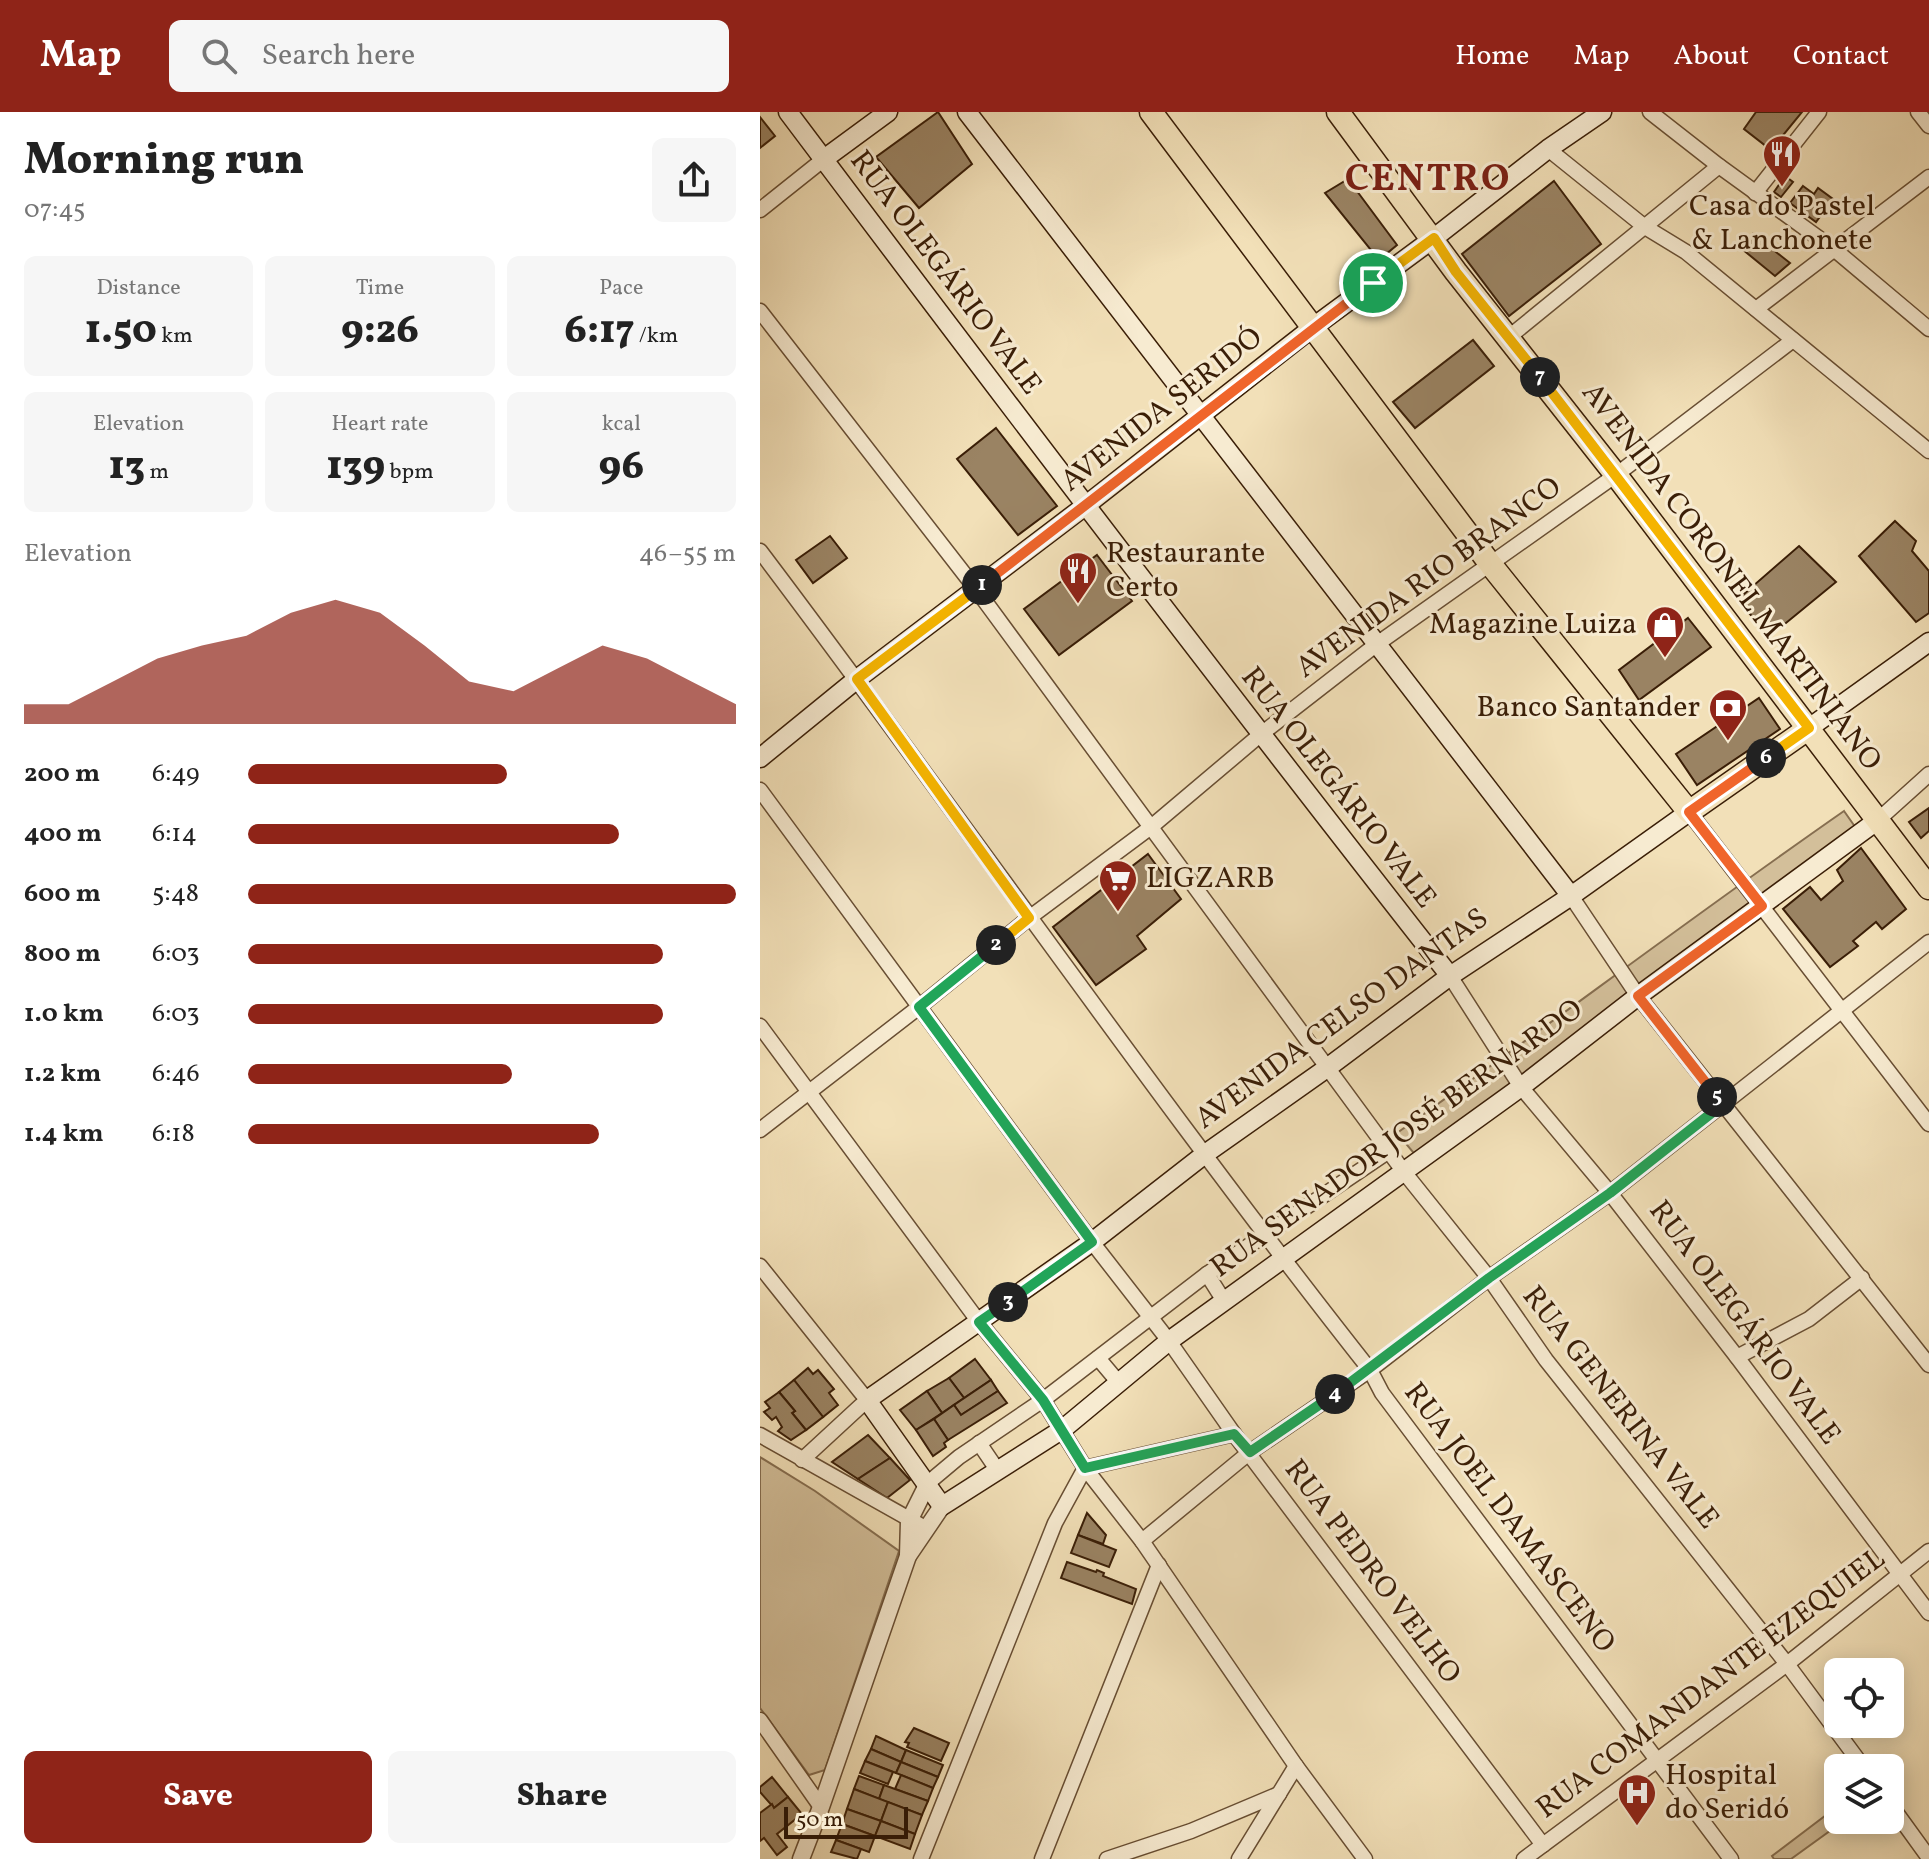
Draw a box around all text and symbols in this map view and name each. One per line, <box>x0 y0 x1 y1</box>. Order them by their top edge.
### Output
search box <box>169 20 729 92</box>
text: Map <box>40 30 121 83</box>
icon: search <box>197 34 241 78</box>
text: Search here <box>261 35 415 77</box>
text: Home <box>1455 37 1529 76</box>
text: Map <box>1573 37 1629 76</box>
text: About <box>1673 37 1749 76</box>
text: Contact <box>1793 37 1889 76</box>
text: Morning run <box>24 131 304 192</box>
restaurant icon: Casa do Pastel & Lanchonete <box>1761 133 1803 188</box>
button: share <box>652 138 736 222</box>
street label: RUA OLEGÁRIO VALE <box>839 142 1051 404</box>
district label: CENTRO <box>1345 154 1511 207</box>
place label: Casa do Pastel & Lanchonete <box>1689 186 1875 262</box>
text: 07:45 <box>24 192 86 228</box>
pin <box>1339 249 1407 317</box>
icon: arrive <box>1351 261 1395 305</box>
text: Distance <box>97 273 181 304</box>
text: Time <box>356 273 404 304</box>
text: Pace <box>599 273 643 304</box>
text: 1.50 <box>85 304 157 360</box>
text: 9:26 <box>341 304 419 360</box>
text: 6:17 <box>564 304 634 360</box>
street label: AVENIDA SERIDÓ <box>1052 318 1272 502</box>
text: km <box>157 321 193 352</box>
text: /km <box>634 321 678 352</box>
pin: 7 <box>1520 357 1560 397</box>
text: 7 <box>1535 361 1545 392</box>
street label: AVENIDA CORONEL MARTINIANO <box>1571 374 1891 780</box>
text: Elevation <box>93 409 184 440</box>
text: Heart rate <box>331 409 429 440</box>
text: kcal <box>602 409 641 440</box>
text: 13 <box>108 440 145 496</box>
text: 139 <box>326 440 385 496</box>
text: 96 <box>598 440 644 496</box>
text: m <box>145 457 169 488</box>
text: bpm <box>385 457 434 488</box>
street label: AVENIDA RIO BRANCO <box>1288 467 1570 689</box>
place label: Restaurante Certo <box>1106 533 1265 609</box>
text: Elevation <box>24 536 132 572</box>
text: 46–55 m <box>639 536 736 572</box>
restaurant icon: Restaurante Certo <box>1057 550 1099 605</box>
pin: 1 <box>962 565 1002 605</box>
text: 1 <box>978 569 986 600</box>
place label: Magazine Luiza <box>1429 604 1637 646</box>
shop icon: Magazine Luiza <box>1644 604 1686 659</box>
street label: RUA OLEGÁRIO VALE <box>1230 658 1446 918</box>
place label: Banco Santander <box>1477 687 1700 729</box>
bank icon: Banco Santander <box>1707 687 1749 742</box>
pin: 6 <box>1746 738 1786 778</box>
text: 6 <box>1760 742 1772 773</box>
text: 200 m <box>24 756 100 792</box>
text: 6:49 <box>152 756 200 792</box>
text: 400 m <box>24 816 102 852</box>
text: 6:14 <box>152 816 197 852</box>
supermarket icon: LIGZARB <box>1097 858 1139 913</box>
place label: LIGZARB <box>1146 858 1275 900</box>
text: 600 m <box>24 876 101 912</box>
text: 5:48 <box>152 876 199 912</box>
street label: AVENIDA CELSO DANTAS <box>1187 898 1497 1140</box>
pin: 2 <box>976 925 1016 965</box>
text: 2 <box>990 929 1002 960</box>
text: 800 m <box>24 936 101 972</box>
text: 6:03 <box>152 936 200 972</box>
street label: RUA SENADOR JOSÉ BERNARDO <box>1202 989 1592 1289</box>
text: 1.0 km <box>24 996 104 1032</box>
text: 6:03 <box>152 996 200 1032</box>
text: 1.2 km <box>24 1056 101 1092</box>
text: 6:46 <box>152 1056 200 1092</box>
pin: 5 <box>1697 1077 1737 1117</box>
text: 5 <box>1712 1081 1722 1112</box>
text: 1.4 km <box>24 1116 104 1152</box>
text: 6:18 <box>152 1116 195 1152</box>
street label: RUA OLEGÁRIO VALE <box>1638 1192 1850 1454</box>
street label: RUA GENERINA VALE <box>1512 1277 1728 1539</box>
pin: 3 <box>988 1282 1028 1322</box>
text: 3 <box>1002 1286 1014 1317</box>
pin: 4 <box>1315 1374 1355 1414</box>
street label: RUA JOEL DAMASCENO <box>1393 1374 1625 1662</box>
text: 4 <box>1328 1378 1342 1409</box>
street label: RUA PEDRO VELHO <box>1274 1451 1470 1693</box>
street label: RUA COMANDANTE EZEQUIEL <box>1528 1539 1894 1829</box>
map controls <box>1824 1658 1904 1834</box>
button: locate <box>1824 1658 1904 1738</box>
button: Save <box>24 1751 372 1843</box>
button: Share <box>388 1751 736 1843</box>
button: layers <box>1824 1754 1904 1834</box>
place label: Hospital do Seridó <box>1665 1755 1789 1831</box>
hospital icon: Hospital do Seridó <box>1616 1772 1658 1827</box>
scale bar <box>784 1803 908 1839</box>
text: 50 m <box>796 1805 843 1836</box>

